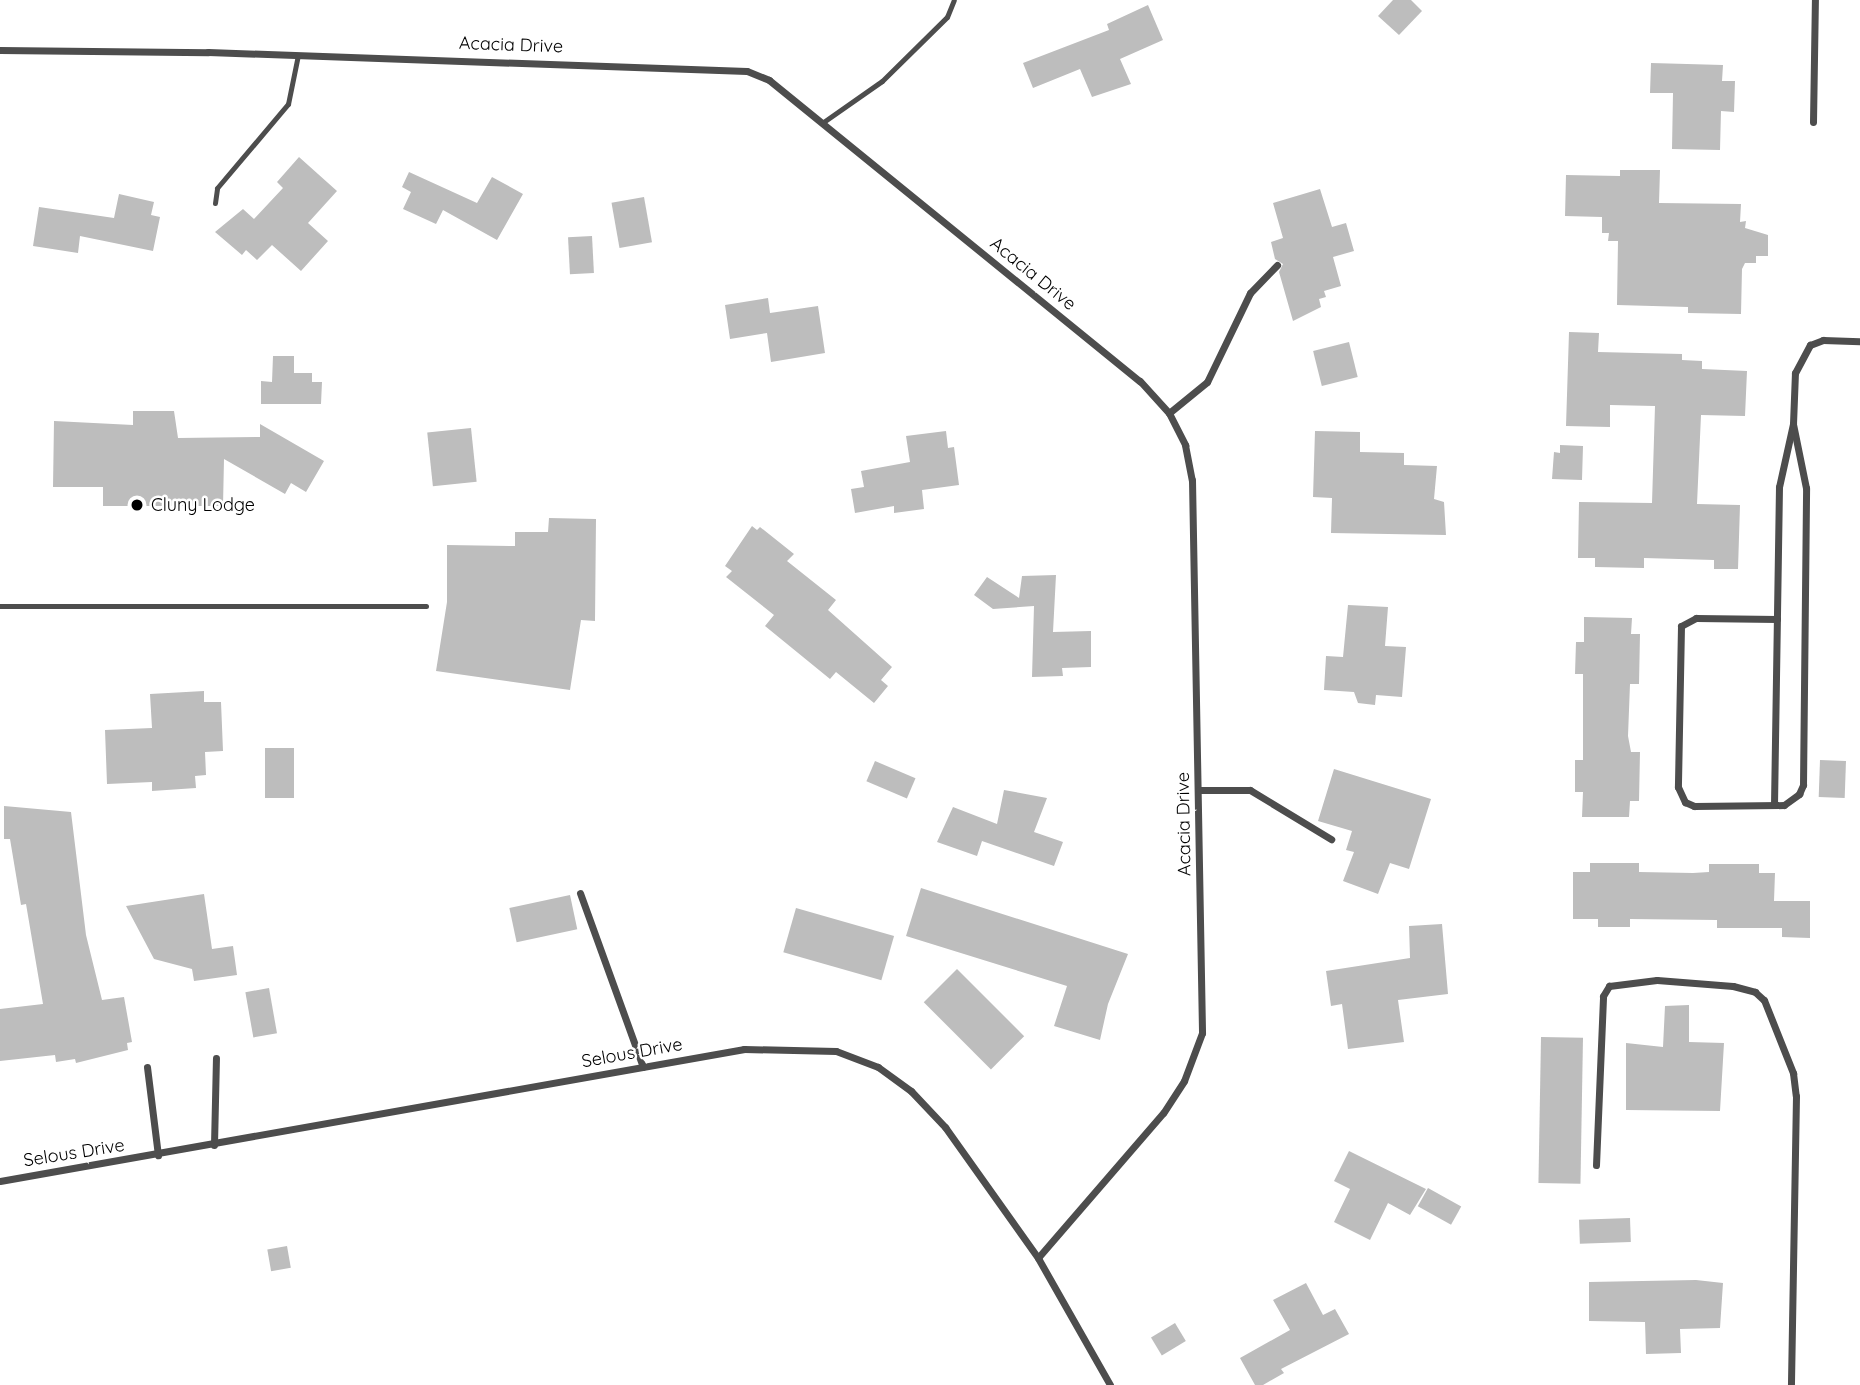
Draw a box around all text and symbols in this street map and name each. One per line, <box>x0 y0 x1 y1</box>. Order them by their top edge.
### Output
street label: Acacia Drive <box>459 32 563 58</box>
street label: Acacia Drive <box>986 233 1080 315</box>
place label: Cluny Lodge <box>151 494 255 516</box>
marker: Cluny Lodge <box>129 497 145 513</box>
street label: Acacia Drive <box>1172 772 1196 876</box>
street label: Selous Drive <box>580 1034 684 1072</box>
street label: Selous Drive <box>22 1134 126 1172</box>

